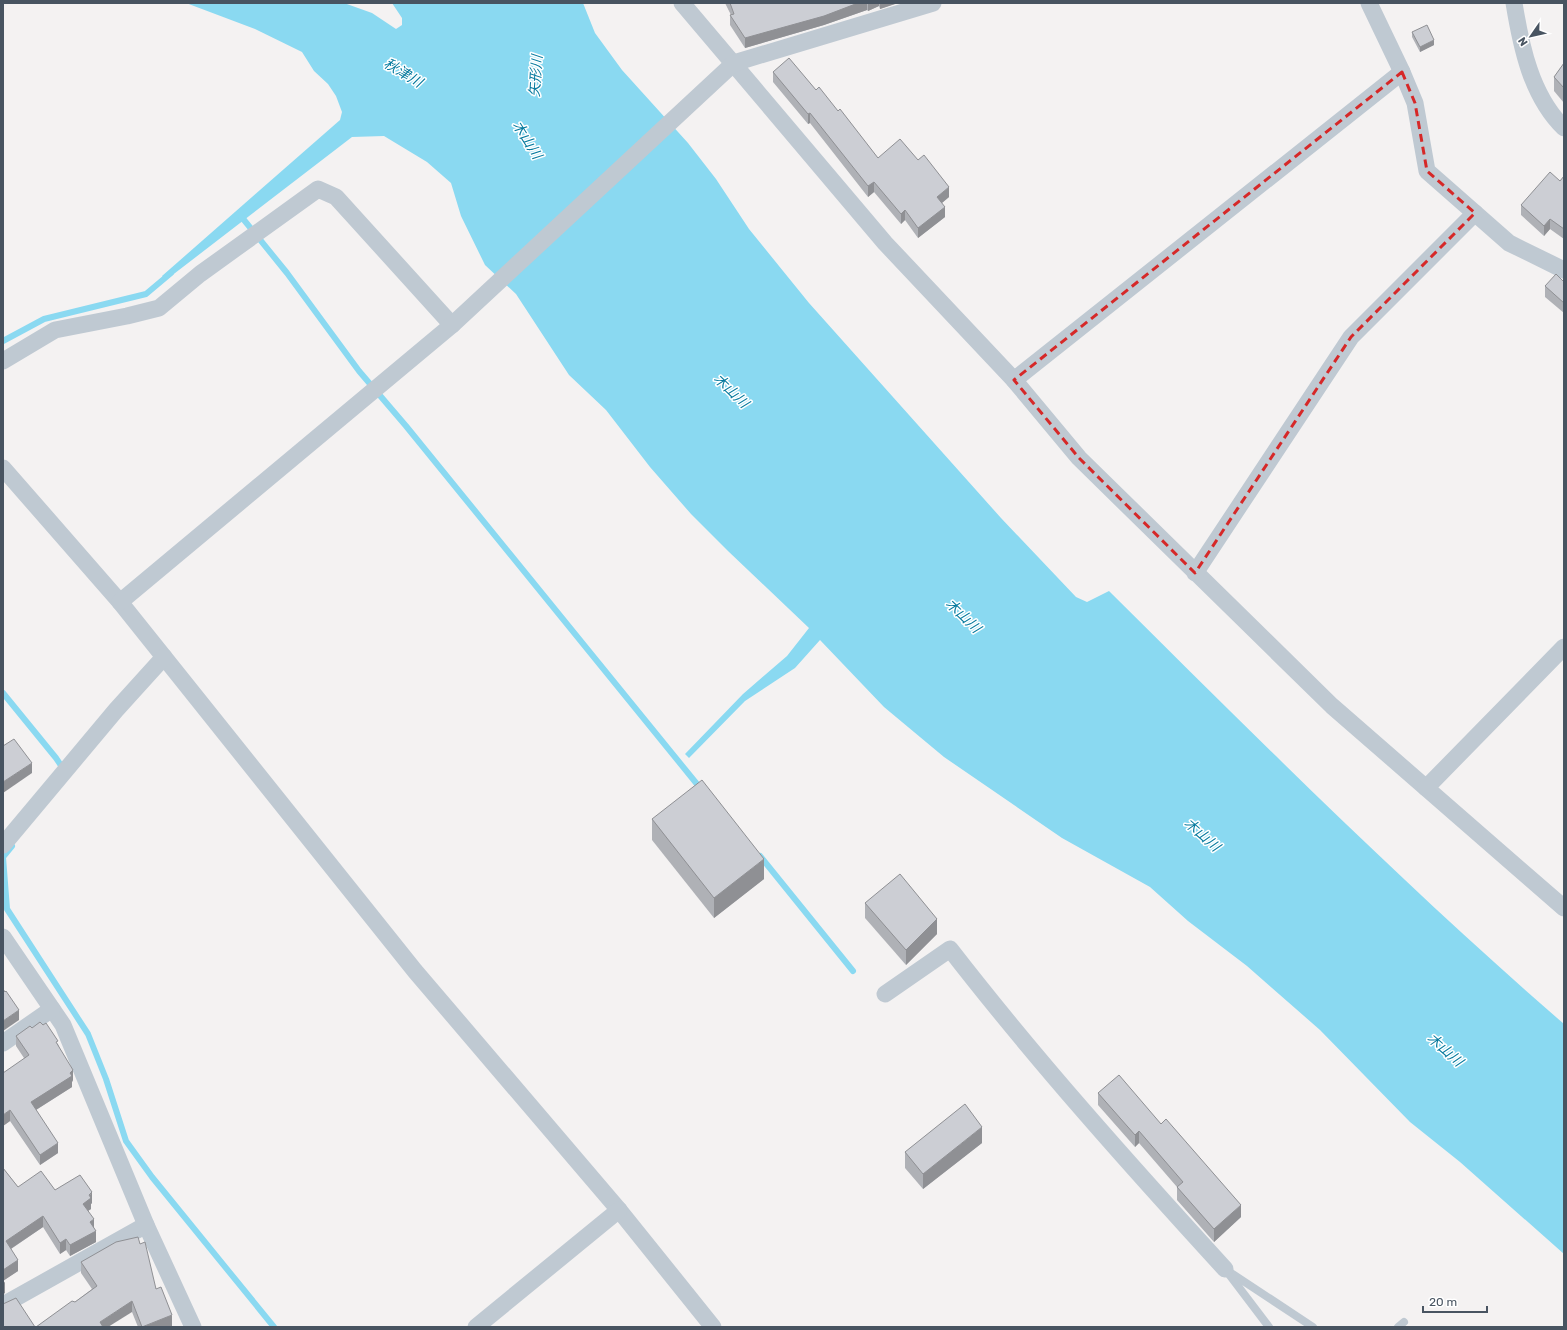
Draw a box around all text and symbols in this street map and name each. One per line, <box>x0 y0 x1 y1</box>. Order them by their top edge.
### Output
north arrow <box>1511 16 1551 56</box>
text: N <box>1515 34 1531 48</box>
water label: 矢形川 <box>526 52 546 98</box>
water label: 秋津川 <box>381 55 427 92</box>
water label: 木山川 <box>509 118 546 164</box>
water label: 木山川 <box>710 370 753 413</box>
water label: 木山川 <box>942 595 985 638</box>
water label: 木山川 <box>1181 815 1225 857</box>
water label: 木山川 <box>1424 1030 1468 1072</box>
scale bar <box>1423 1288 1487 1314</box>
text: 20 m <box>1429 1295 1457 1309</box>

